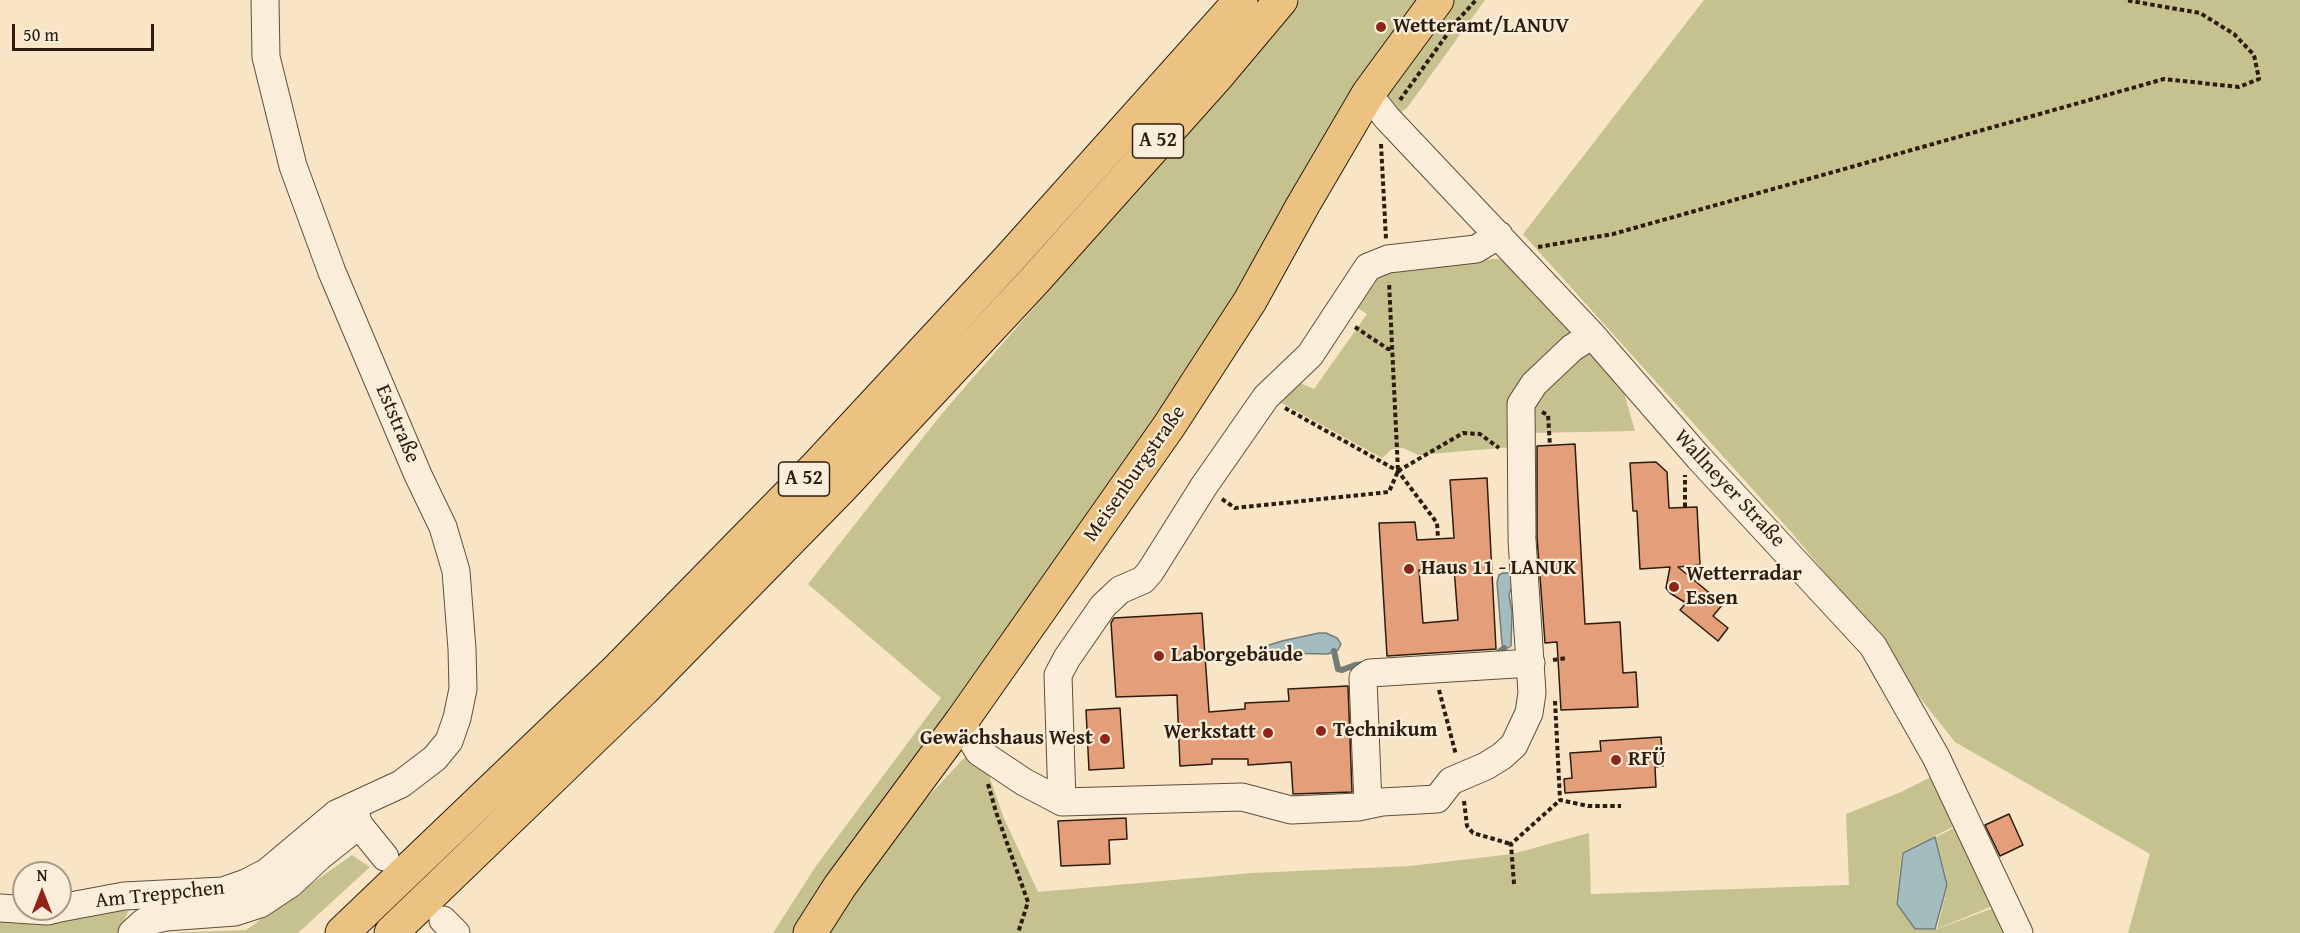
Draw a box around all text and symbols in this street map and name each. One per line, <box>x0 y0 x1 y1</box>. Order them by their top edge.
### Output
scale bar <box>15 12 158 50</box>
place label: Wetteramt/LANUV <box>1393 14 1569 40</box>
marker: Wetteramt/LANUV <box>1374 20 1388 34</box>
text: 50 m <box>23 21 59 48</box>
road number: A 52 <box>1132 124 1184 158</box>
street label: Eststraße <box>369 381 425 467</box>
street label: Meisenburgstraße <box>1079 401 1191 547</box>
street label: Wallneyer Straße <box>1668 425 1790 553</box>
road number: A 52 <box>778 462 830 496</box>
place label: Haus 11 - LANUK <box>1421 556 1576 582</box>
marker: Haus 11 - LANUK <box>1402 562 1416 576</box>
place label: Wetterradar Essen <box>1686 562 1802 612</box>
marker: Wetterradar Essen <box>1667 580 1681 594</box>
place label: Laborgebäude <box>1171 643 1303 669</box>
marker: Laborgebäude <box>1152 649 1166 663</box>
place label: Technikum <box>1333 718 1438 744</box>
place label: Werkstatt <box>1163 720 1256 746</box>
marker: Technikum <box>1314 724 1328 738</box>
place label: Gewächshaus West <box>920 726 1093 752</box>
marker: Werkstatt <box>1261 726 1275 740</box>
marker: Gewächshaus West <box>1098 732 1112 746</box>
place label: RFÜ <box>1628 747 1666 773</box>
marker: RFÜ <box>1609 753 1623 767</box>
north arrow <box>12 861 72 921</box>
text: N <box>37 863 47 887</box>
street label: Am Treppchen <box>94 876 226 914</box>

